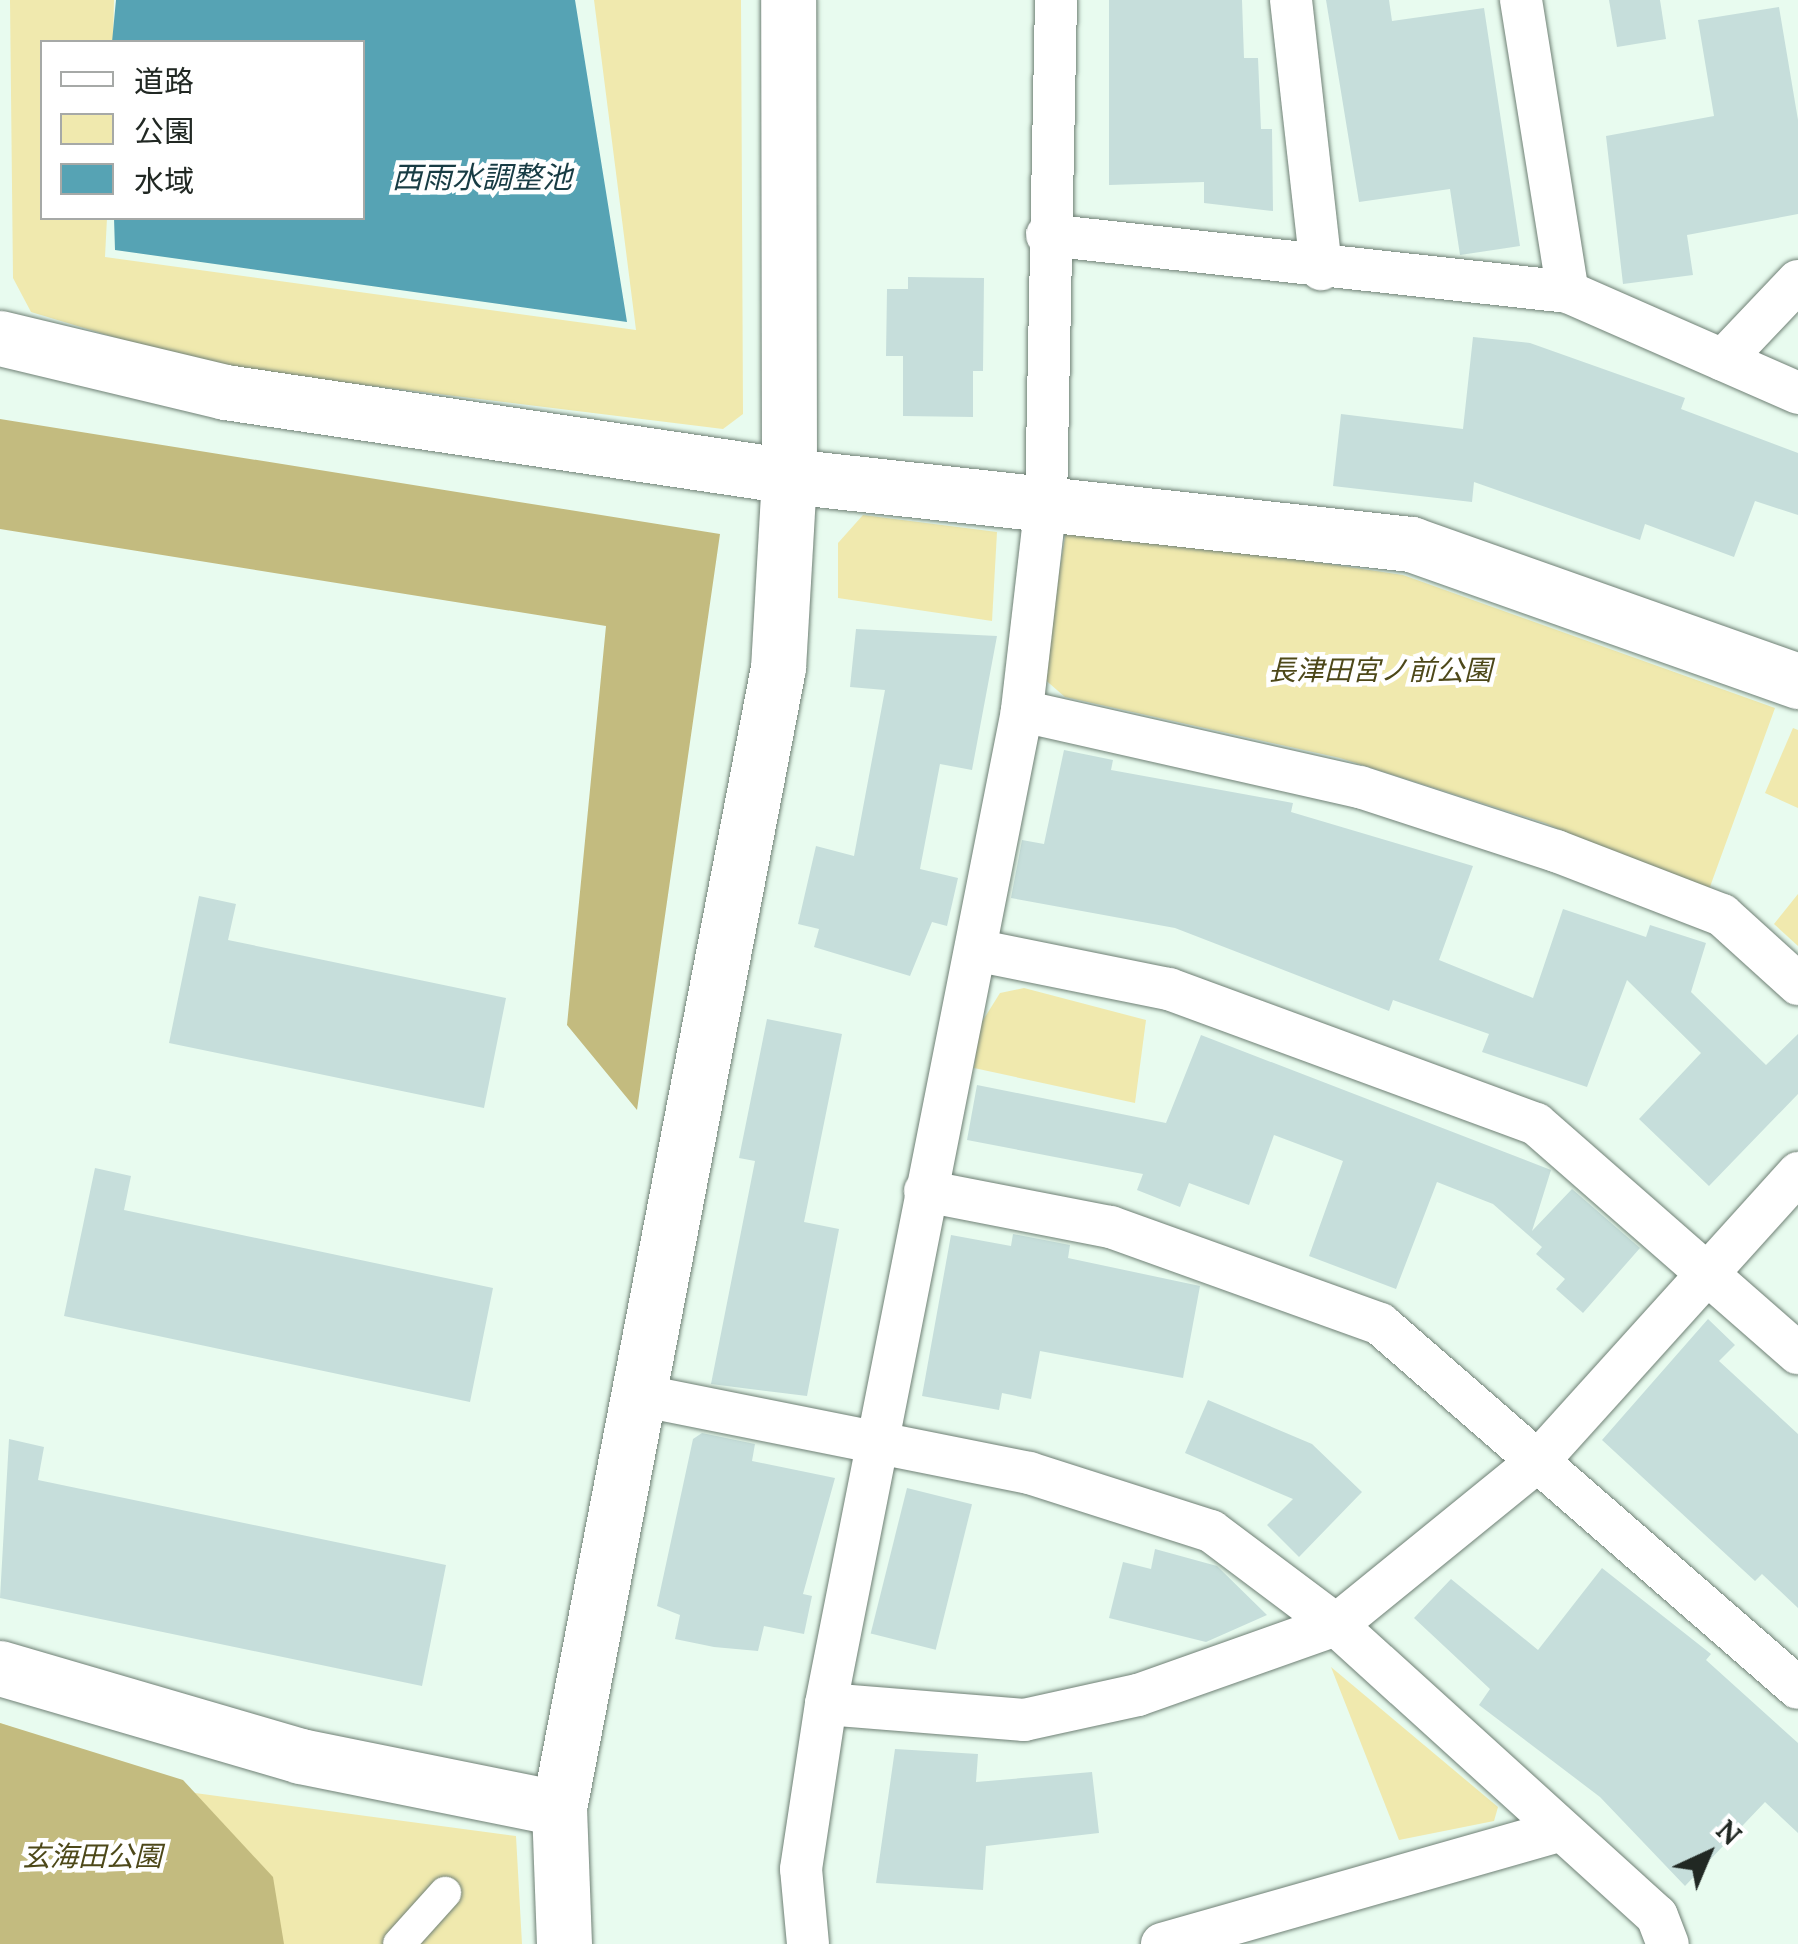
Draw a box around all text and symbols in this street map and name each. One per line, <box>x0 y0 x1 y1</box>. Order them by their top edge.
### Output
legend <box>40 40 365 220</box>
text: 道路 <box>134 62 194 100</box>
text: 公園 <box>134 112 194 150</box>
water label: 西雨水調整池 <box>392 159 572 195</box>
text: 水域 <box>134 162 194 200</box>
park label: 長津田宮ノ前公園 <box>1268 653 1492 687</box>
north arrow <box>1658 1804 1758 1904</box>
text: N <box>1709 1812 1749 1853</box>
park label: 玄海田公園 <box>22 1839 162 1873</box>

